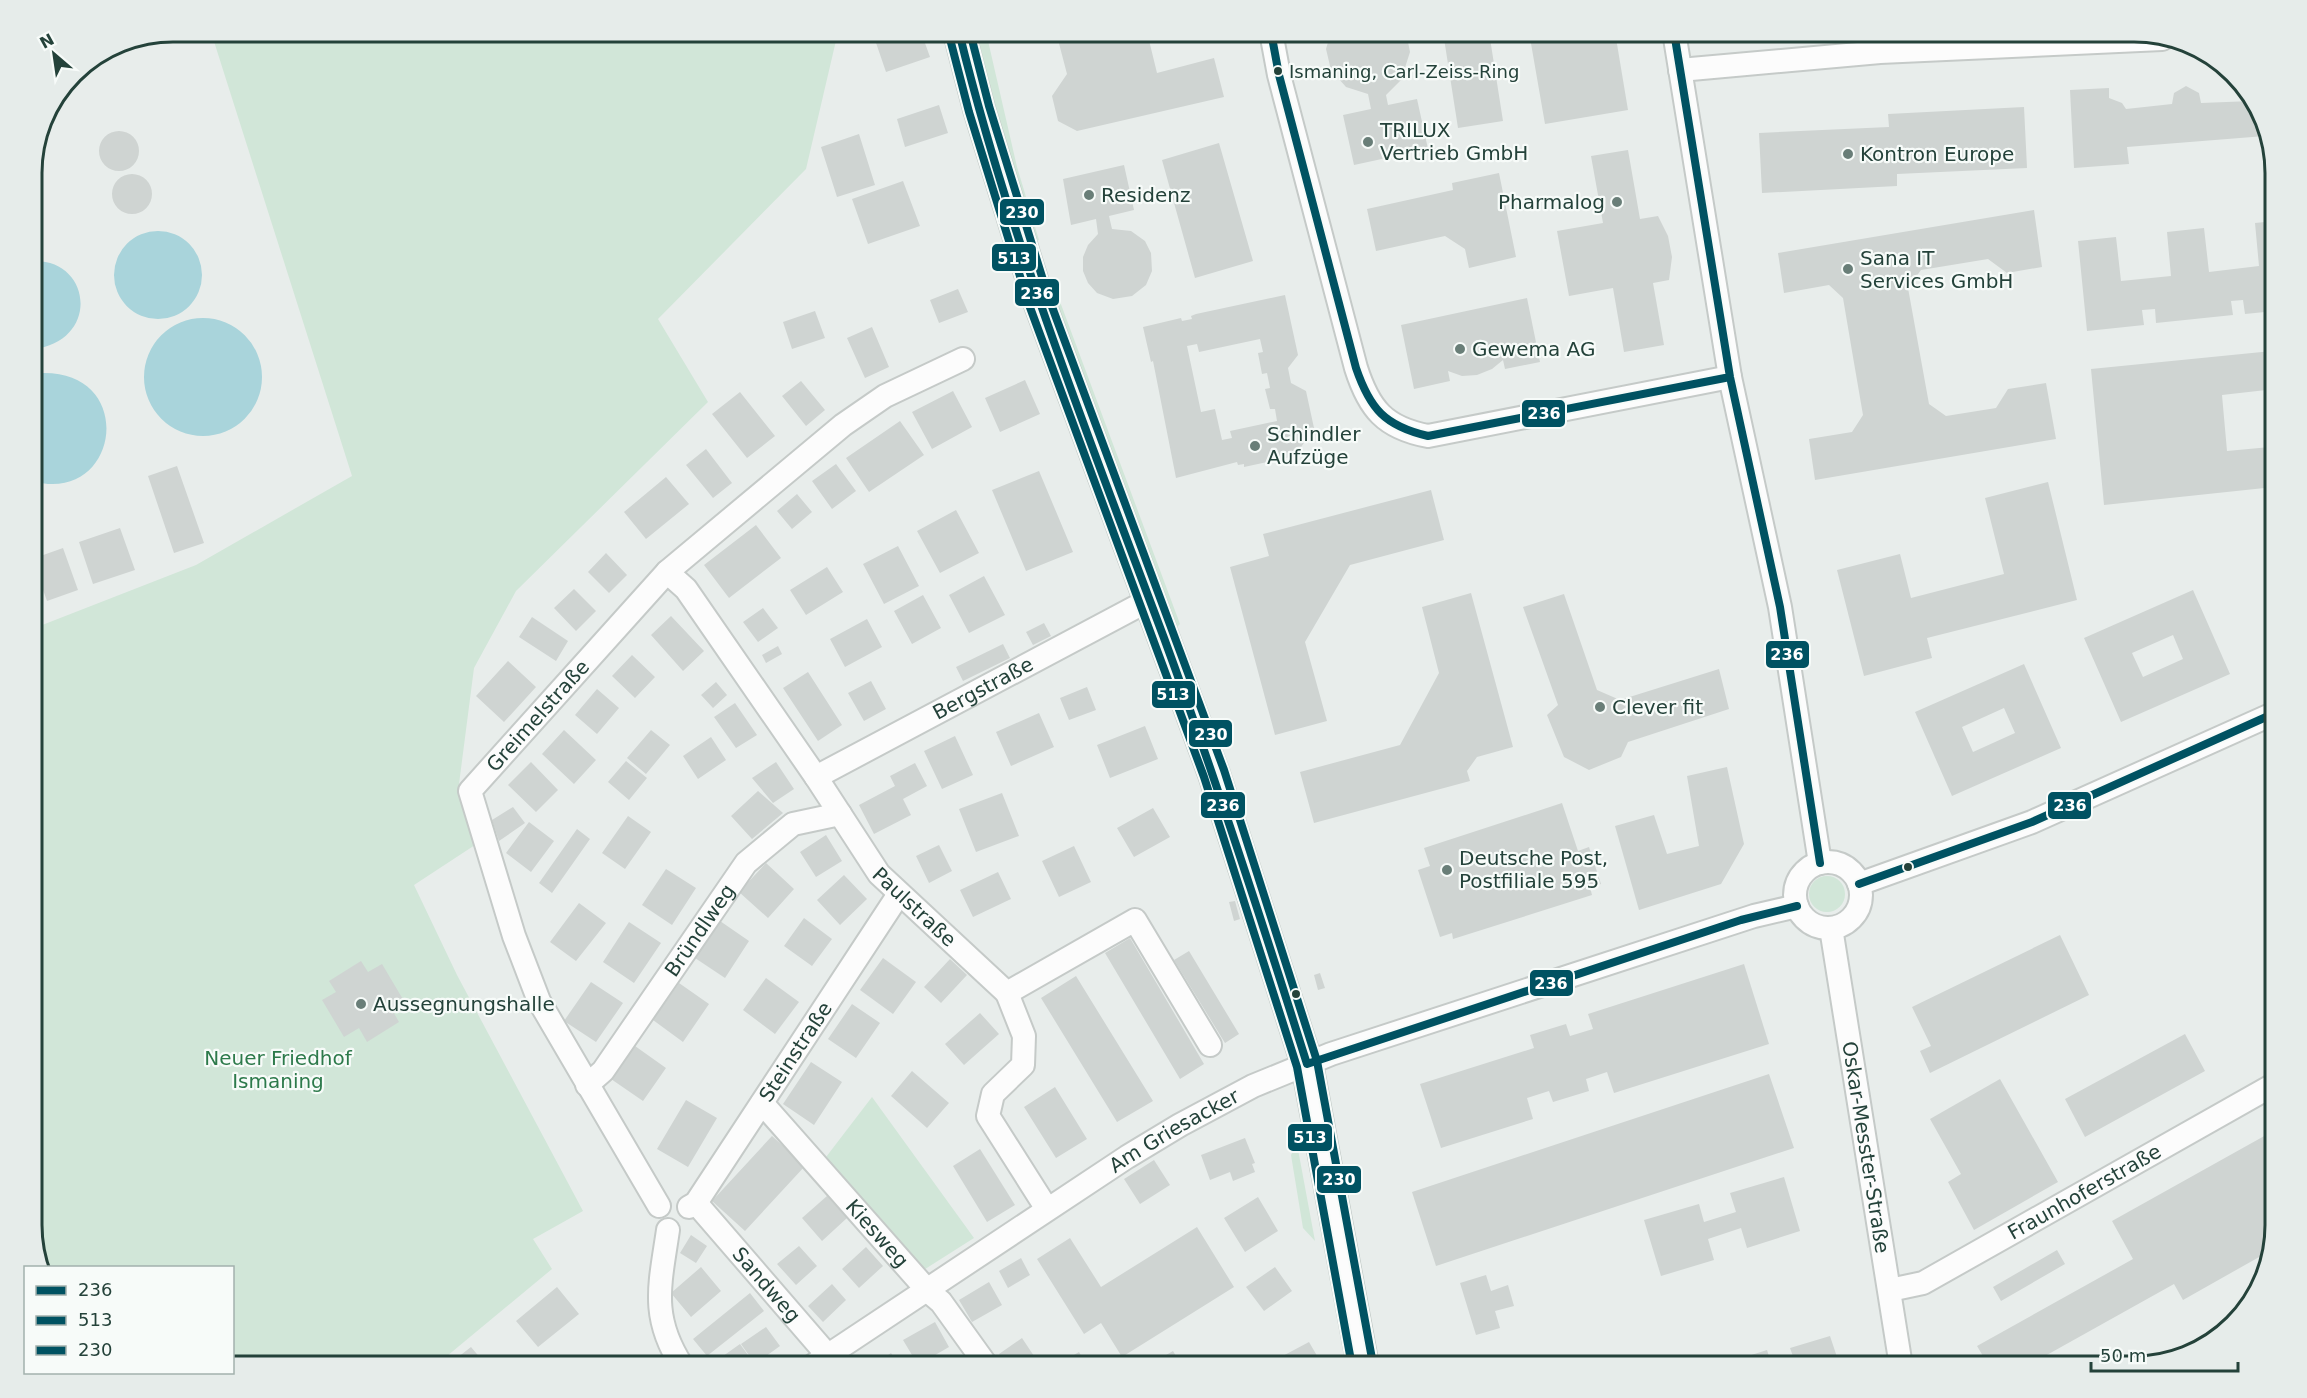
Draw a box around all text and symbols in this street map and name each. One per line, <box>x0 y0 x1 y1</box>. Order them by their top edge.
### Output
north arrow <box>24 24 84 84</box>
text: N <box>37 30 57 53</box>
place label: Ismaning, Carl-Zeiss-Ring <box>1289 61 1519 82</box>
marker: Ismaning, Carl-Zeiss-Ring <box>1272 65 1284 77</box>
place label: TRILUX Vertrieb GmbH <box>1379 118 1528 165</box>
marker: TRILUX Vertrieb GmbH <box>1361 135 1375 149</box>
place label: Kontron Europe <box>1860 142 2014 166</box>
marker: Kontron Europe <box>1841 147 1855 161</box>
place label: Residenz <box>1101 183 1190 207</box>
marker: Residenz <box>1082 188 1096 202</box>
place label: Pharmalog <box>1498 190 1605 214</box>
marker: Pharmalog <box>1610 195 1624 209</box>
line badge: 230 <box>999 198 1045 226</box>
text: 230 <box>1005 203 1039 222</box>
line badge: 513 <box>991 243 1037 272</box>
place label: Sana IT Services GmbH <box>1860 246 2013 293</box>
text: 513 <box>997 249 1031 268</box>
marker: Sana IT Services GmbH <box>1841 262 1855 276</box>
line badge: 236 <box>1014 278 1060 307</box>
text: 236 <box>1020 284 1054 303</box>
place label: Gewema AG <box>1472 337 1595 361</box>
marker: Gewema AG <box>1453 342 1467 356</box>
line badge: 236 <box>1521 399 1566 428</box>
text: 236 <box>1527 404 1561 423</box>
place label: Schindler Aufzüge <box>1267 422 1361 469</box>
marker: Schindler Aufzüge <box>1248 439 1262 453</box>
line badge: 236 <box>1765 640 1810 669</box>
text: 236 <box>1770 645 1804 664</box>
street label: Bergstraße <box>929 652 1037 725</box>
street label: Greimelstraße <box>481 655 594 777</box>
line badge: 513 <box>1151 680 1196 709</box>
text: 513 <box>1156 685 1190 704</box>
place label: Clever fit <box>1612 695 1703 719</box>
marker: Clever fit <box>1593 700 1607 714</box>
line badge: 230 <box>1188 719 1233 748</box>
text: 230 <box>1194 725 1228 744</box>
line badge: 236 <box>1200 791 1246 819</box>
line badge: 236 <box>2047 791 2092 820</box>
text: 236 <box>1206 796 1240 815</box>
text: 236 <box>2053 796 2087 815</box>
place label: Deutsche Post, Postfiliale 595 <box>1459 846 1608 893</box>
unlabelled marker <box>1902 861 1914 873</box>
street label: Paulstraße <box>868 862 961 952</box>
marker: Deutsche Post, Postfiliale 595 <box>1440 863 1454 877</box>
street label: Bründlweg <box>660 879 740 981</box>
line badge: 236 <box>1529 969 1574 997</box>
text: 236 <box>1534 974 1568 993</box>
unlabelled marker <box>1290 988 1302 1000</box>
place label: Aussegnungshalle <box>373 992 555 1016</box>
marker: Aussegnungshalle <box>354 997 368 1011</box>
street label: Steinstraße <box>754 997 837 1106</box>
street label: Oskar-Messter-Straße <box>1837 1039 1895 1255</box>
park label: Neuer Friedhof Ismaning <box>204 1046 353 1093</box>
street label: Am Griesacker <box>1104 1083 1244 1178</box>
line badge: 513 <box>1287 1123 1333 1152</box>
text: 513 <box>1293 1128 1327 1147</box>
street label: Fraunhoferstraße <box>2003 1139 2165 1245</box>
line badge: 230 <box>1316 1165 1362 1194</box>
text: 230 <box>1322 1170 1356 1189</box>
street label: Kiesweg <box>841 1194 914 1272</box>
street label: Sandweg <box>728 1242 806 1327</box>
legend <box>24 1266 234 1374</box>
text: 236 <box>78 1279 112 1300</box>
text: 513 <box>78 1309 112 1330</box>
scale bar <box>2091 1335 2238 1373</box>
text: 230 <box>78 1339 112 1360</box>
text: 50 m <box>2100 1345 2146 1366</box>

